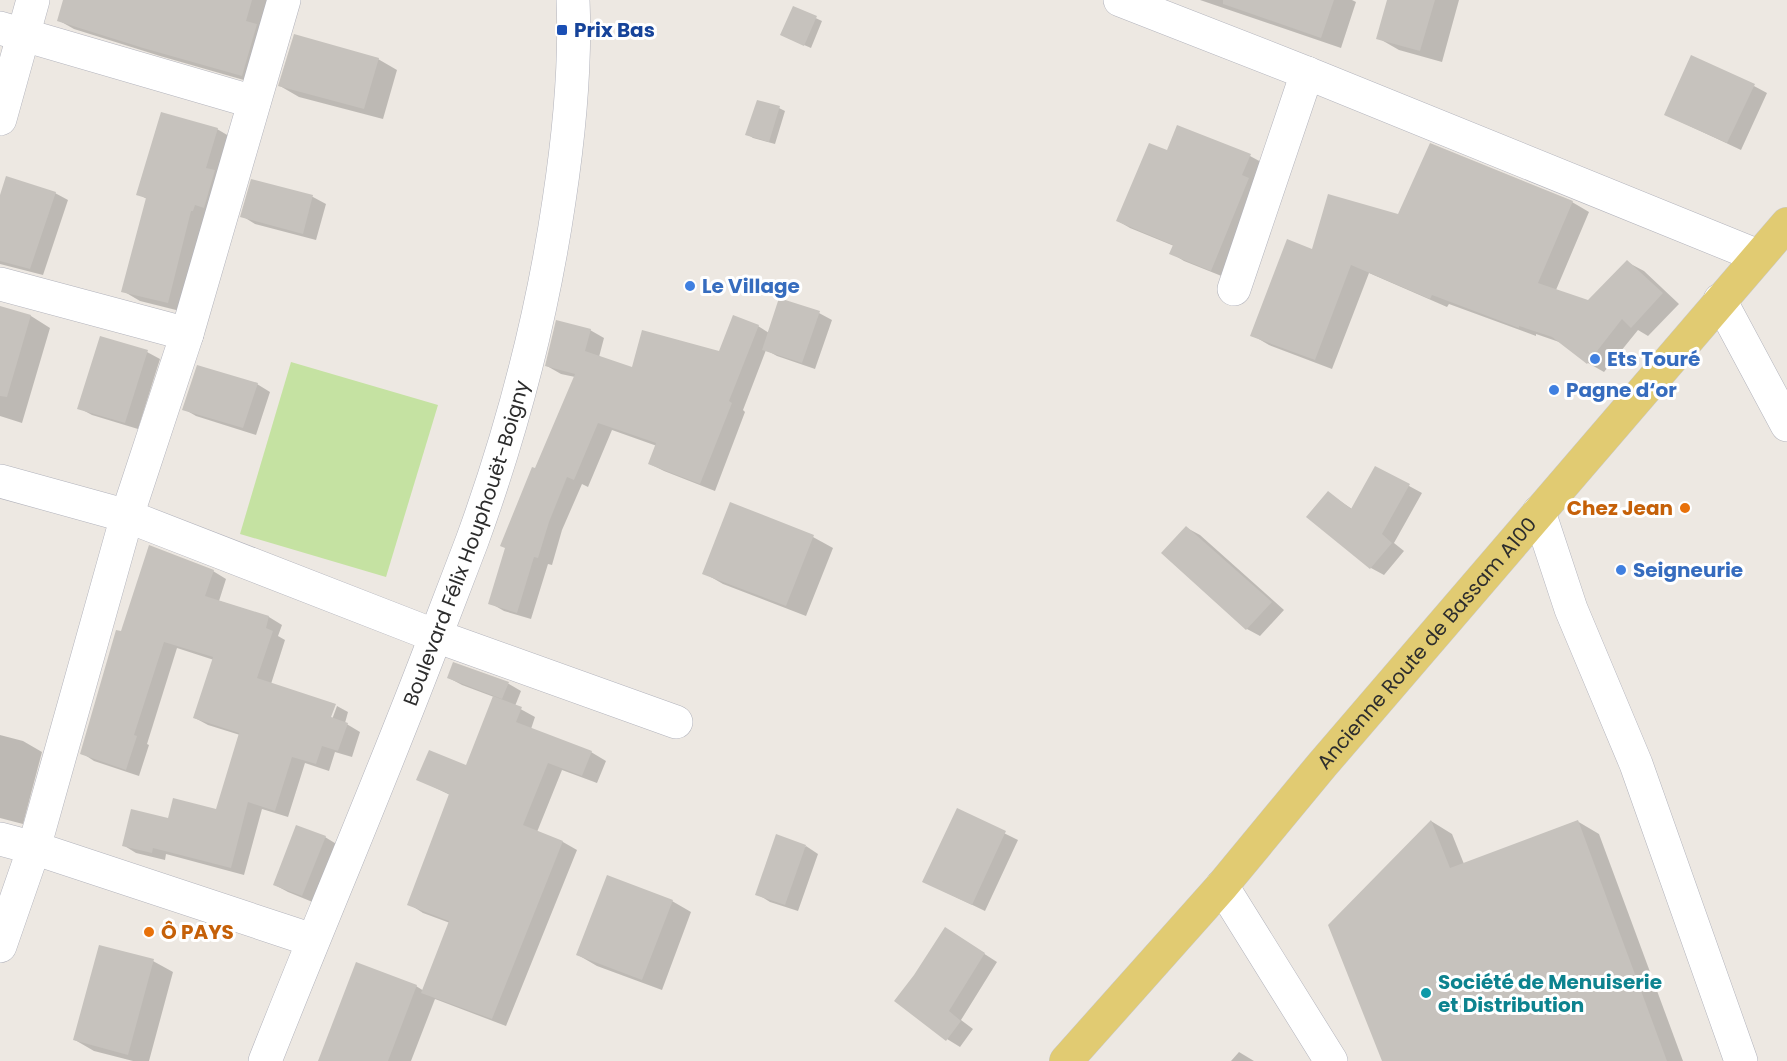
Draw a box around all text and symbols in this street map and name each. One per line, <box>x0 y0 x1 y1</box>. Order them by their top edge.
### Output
place label: Prix Bas <box>574 16 655 44</box>
marker: Prix Bas <box>555 23 569 37</box>
place label: Le Village <box>702 272 800 300</box>
marker: Le Village <box>683 279 697 293</box>
place label: Ets Touré <box>1607 345 1700 373</box>
marker: Ets Touré <box>1588 352 1602 366</box>
place label: Pagne d‘or <box>1566 376 1677 404</box>
street label: Boulevard Félix Houphouët-Boigny <box>396 377 536 710</box>
marker: Pagne d‘or <box>1547 383 1561 397</box>
place label: Chez Jean <box>1567 494 1673 522</box>
marker: Chez Jean <box>1678 501 1692 515</box>
street label: Ancienne Route de Bassam A100 <box>1310 511 1543 775</box>
place label: Seigneurie <box>1633 556 1743 584</box>
marker: Seigneurie <box>1614 563 1628 577</box>
place label: Ô PAYS <box>161 918 234 946</box>
marker: Ô PAYS <box>142 925 156 939</box>
place label: Société de Menuiserie et Distribution <box>1438 968 1662 1019</box>
marker: Société de Menuiserie et Distribution <box>1419 986 1433 1000</box>

